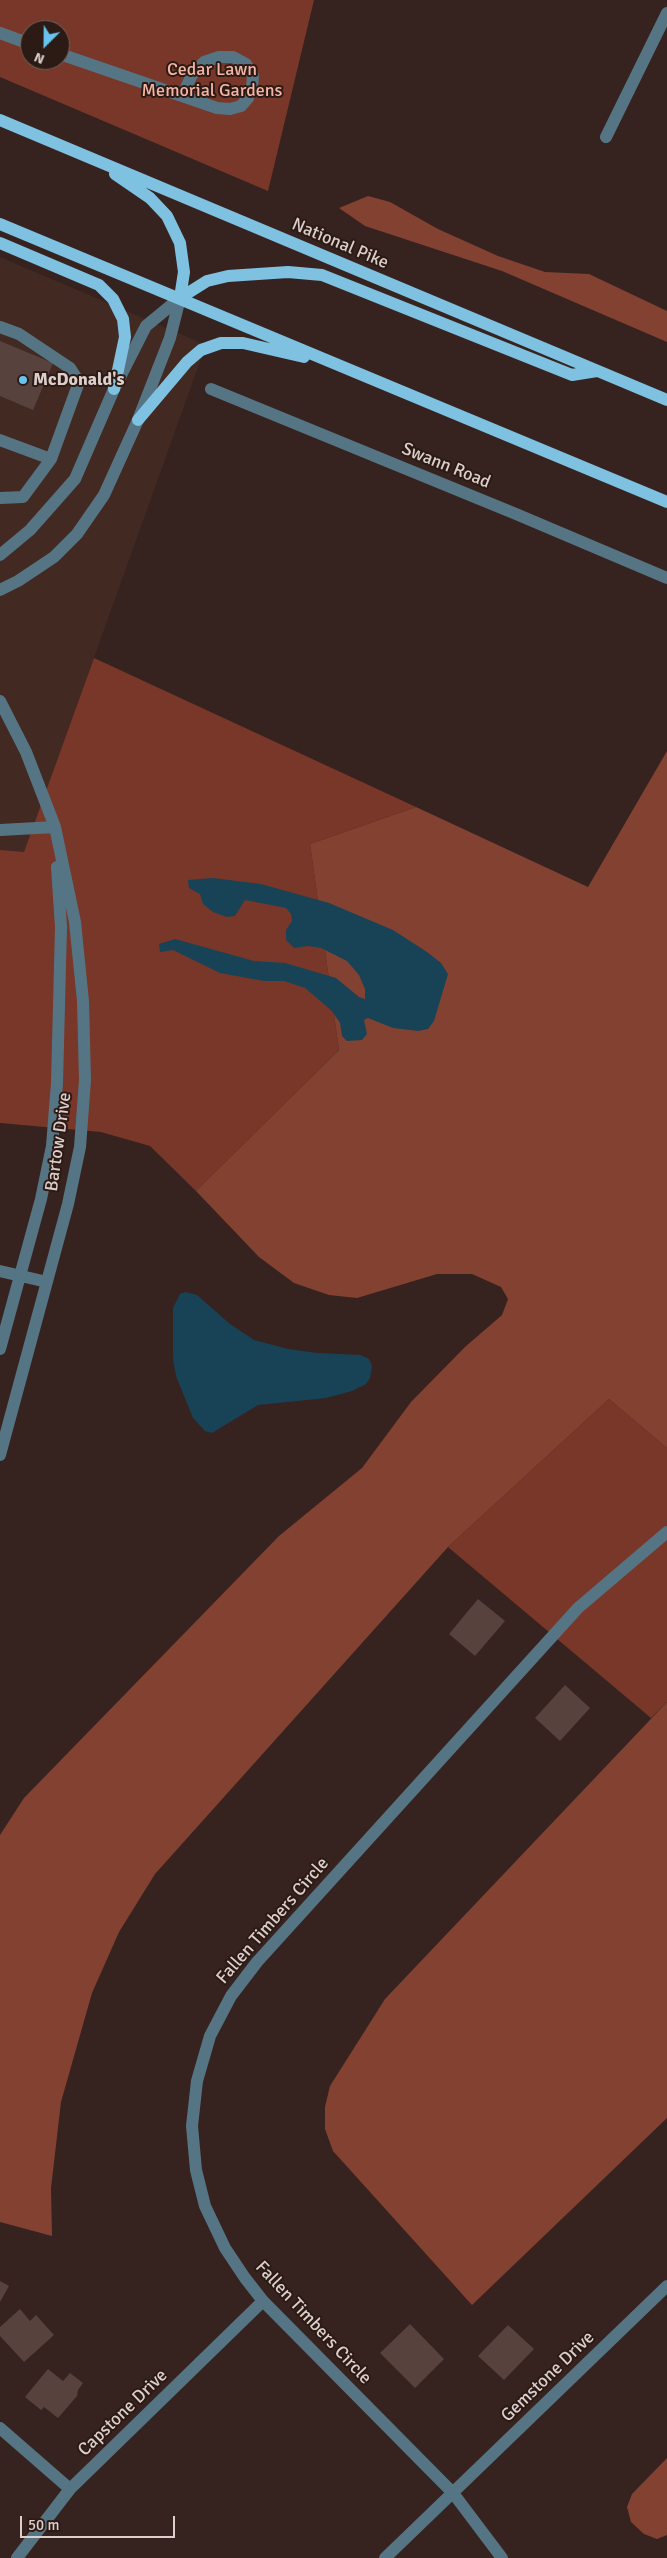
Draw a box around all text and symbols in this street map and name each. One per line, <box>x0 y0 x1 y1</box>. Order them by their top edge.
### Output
north arrow <box>20 20 70 70</box>
text: N <box>32 49 47 68</box>
park label: Cedar Lawn Memorial Gardens <box>142 59 282 102</box>
street label: National Pike <box>288 214 392 274</box>
place label: McDonald's <box>33 369 124 391</box>
marker: McDonald's <box>17 374 29 386</box>
street label: Swann Road <box>398 438 494 494</box>
street label: Bartow Drive <box>41 1091 77 1193</box>
street label: Fallen Timbers Circle <box>212 1853 334 1989</box>
street label: Fallen Timbers Circle <box>250 2257 376 2389</box>
street label: Gemstone Drive <box>497 2327 599 2427</box>
street label: Capstone Drive <box>74 2365 172 2461</box>
scale bar <box>22 2506 178 2538</box>
text: 50 m <box>28 2516 59 2534</box>

